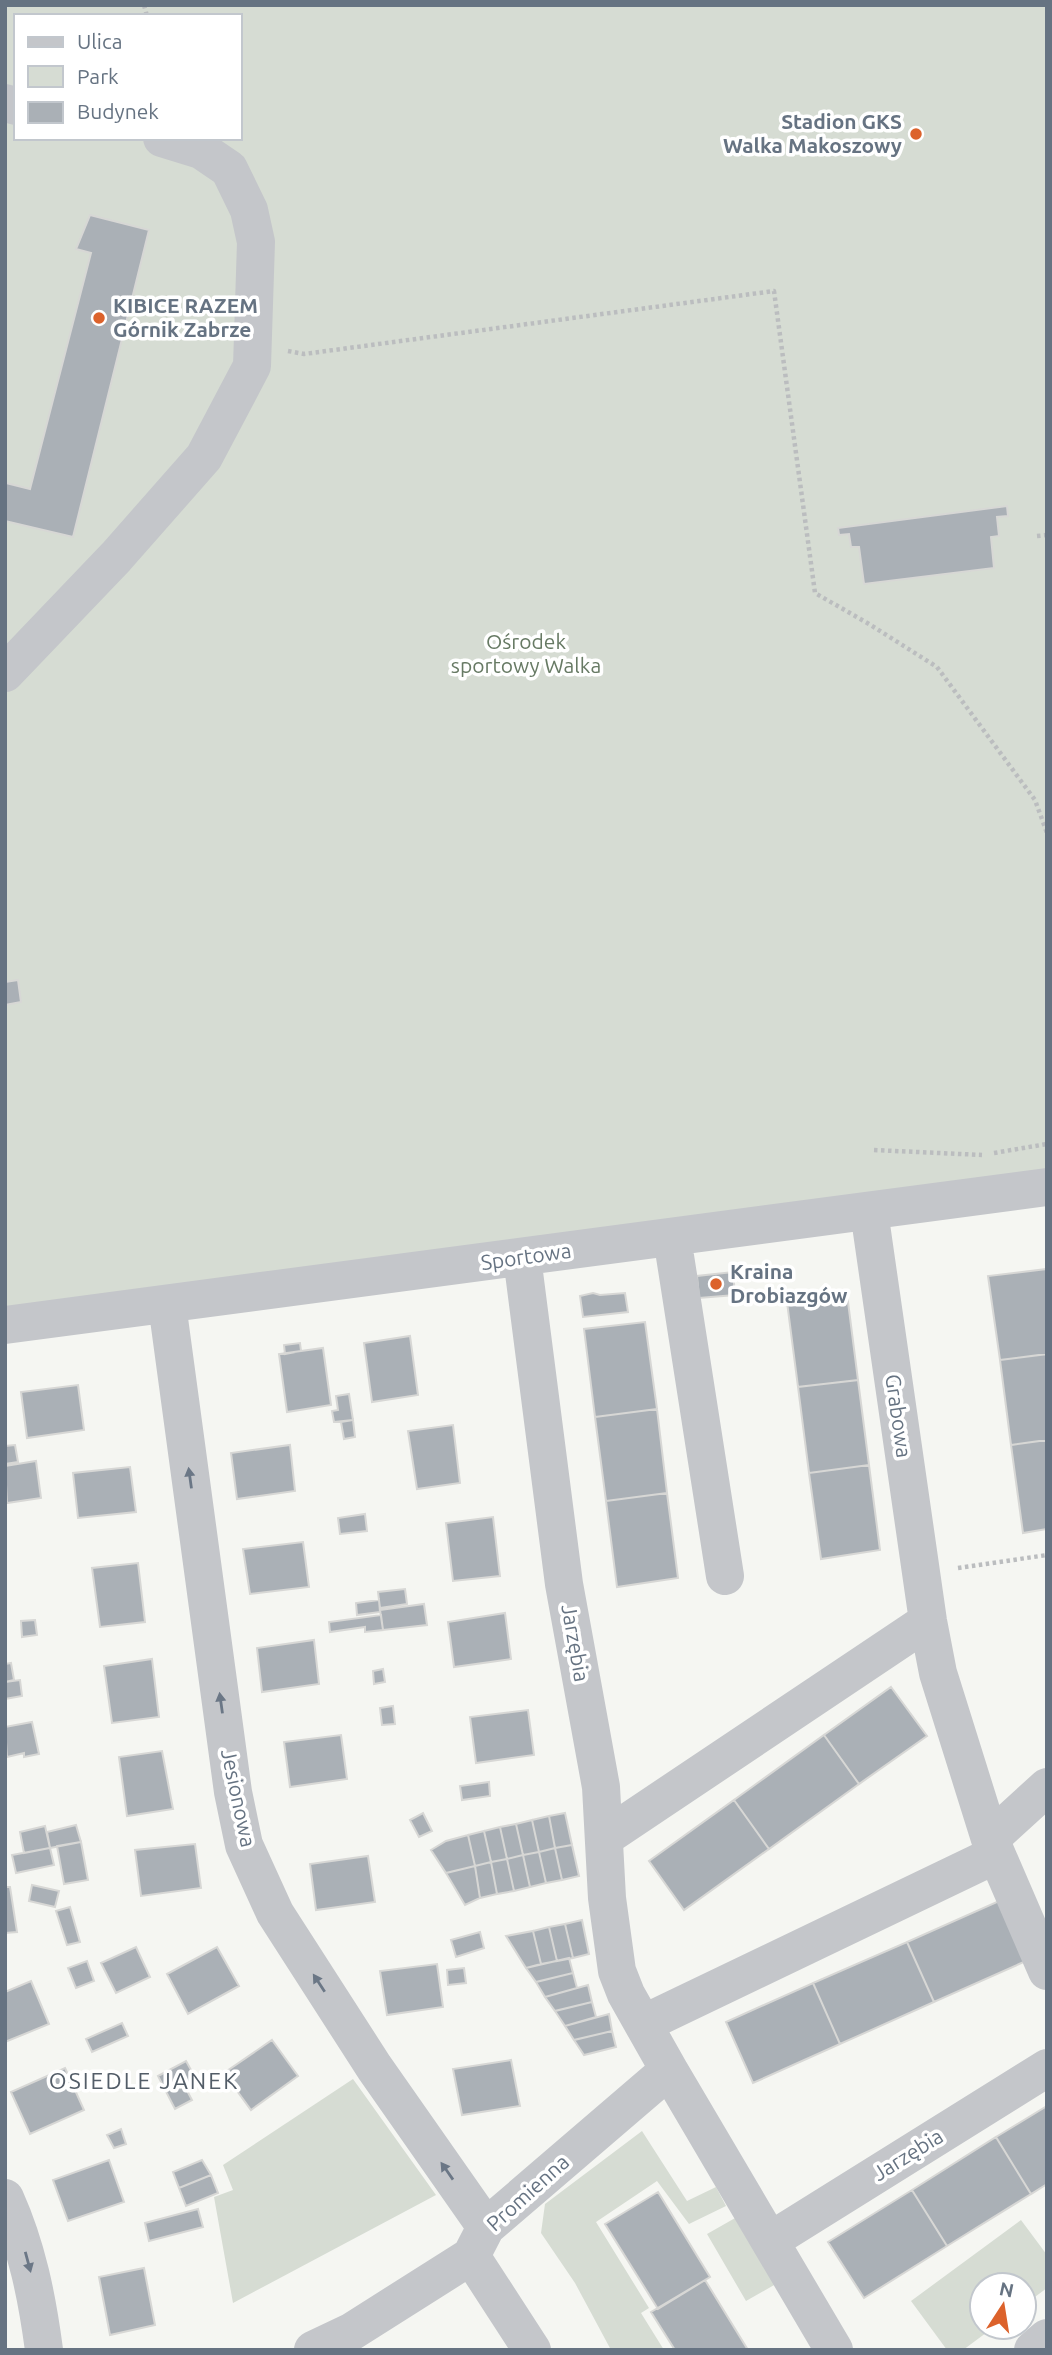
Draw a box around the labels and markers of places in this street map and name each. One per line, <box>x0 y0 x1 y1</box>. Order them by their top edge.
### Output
place label: Stadion GKS Walka Makoszowy <box>723 109 902 157</box>
marker: Stadion GKS Walka Makoszowy <box>908 126 924 142</box>
place label: KIBICE RAZEM Górnik Zabrze <box>113 293 258 341</box>
marker: KIBICE RAZEM Górnik Zabrze <box>91 310 107 326</box>
place label: Kraina Drobiazgów <box>730 1259 848 1307</box>
marker: Kraina Drobiazgów <box>708 1276 724 1292</box>

